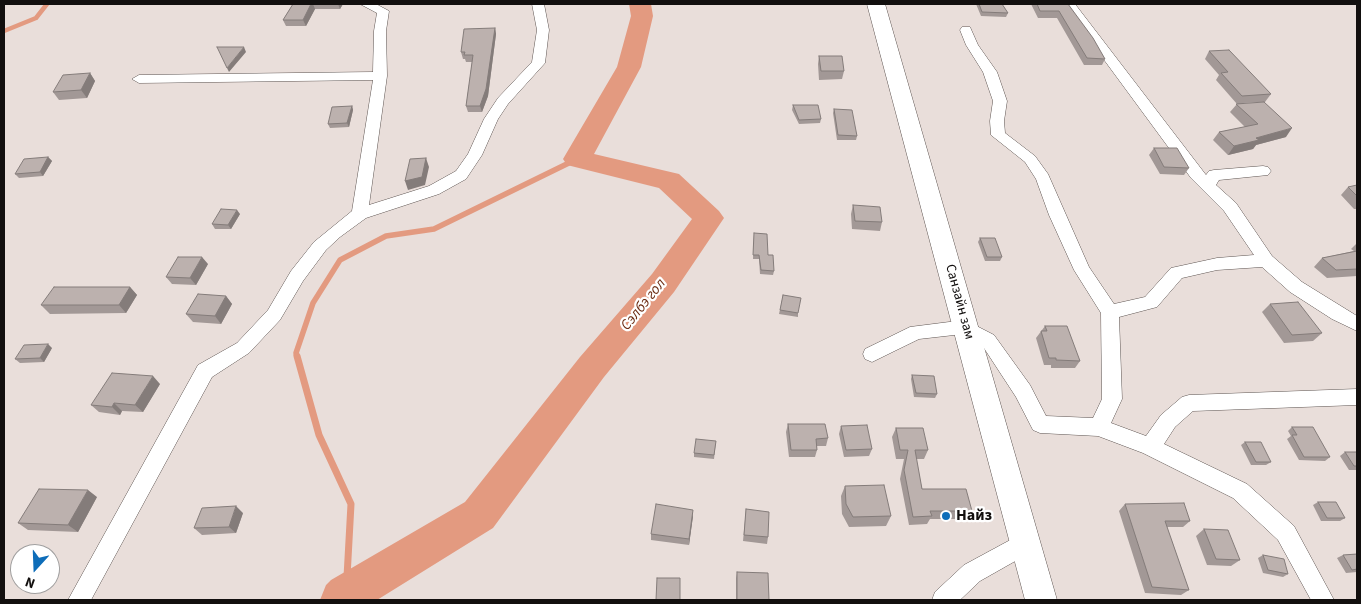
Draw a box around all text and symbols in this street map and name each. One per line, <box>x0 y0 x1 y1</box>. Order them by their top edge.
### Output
street label: Санзайн зам <box>941 263 977 341</box>
water label: Сэлбэ гол <box>618 275 670 335</box>
place label: Найз <box>956 506 992 526</box>
marker: Найз <box>940 510 952 522</box>
north arrow <box>10 544 60 594</box>
text: N <box>22 571 38 593</box>

